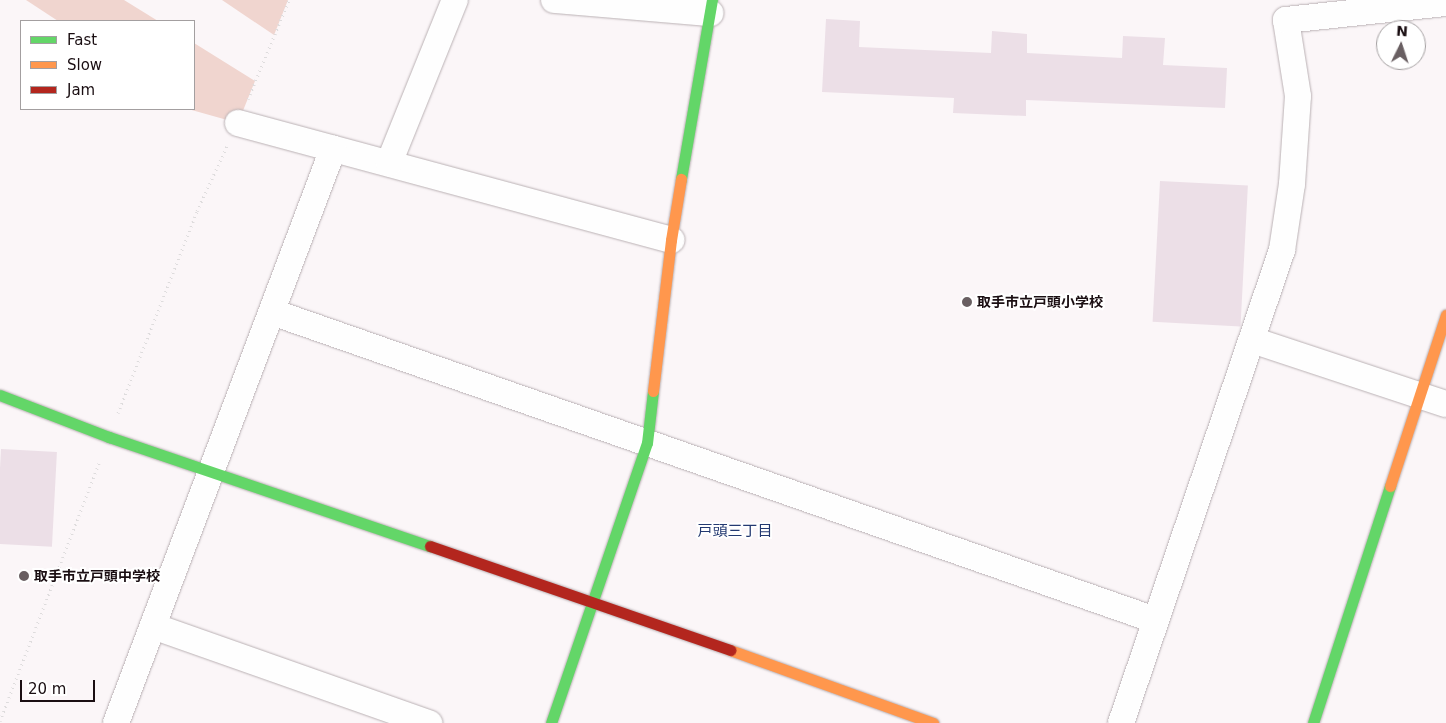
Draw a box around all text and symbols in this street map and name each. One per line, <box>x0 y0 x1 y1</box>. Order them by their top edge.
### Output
legend <box>20 20 195 110</box>
north arrow <box>1376 20 1426 70</box>
text: N <box>1396 23 1408 39</box>
text: Fast <box>67 31 97 49</box>
text: Slow <box>67 56 102 74</box>
text: Jam <box>67 81 95 99</box>
place label: 取手市立戸頭小学校 <box>977 294 1103 310</box>
marker: 取手市立戸頭小学校 <box>961 296 973 308</box>
district label: 戸頭三丁目 <box>698 523 772 541</box>
place label: 取手市立戸頭中学校 <box>34 568 160 584</box>
marker: 取手市立戸頭中学校 <box>18 570 30 582</box>
scale bar <box>22 670 98 702</box>
text: 20 m <box>28 680 66 698</box>

